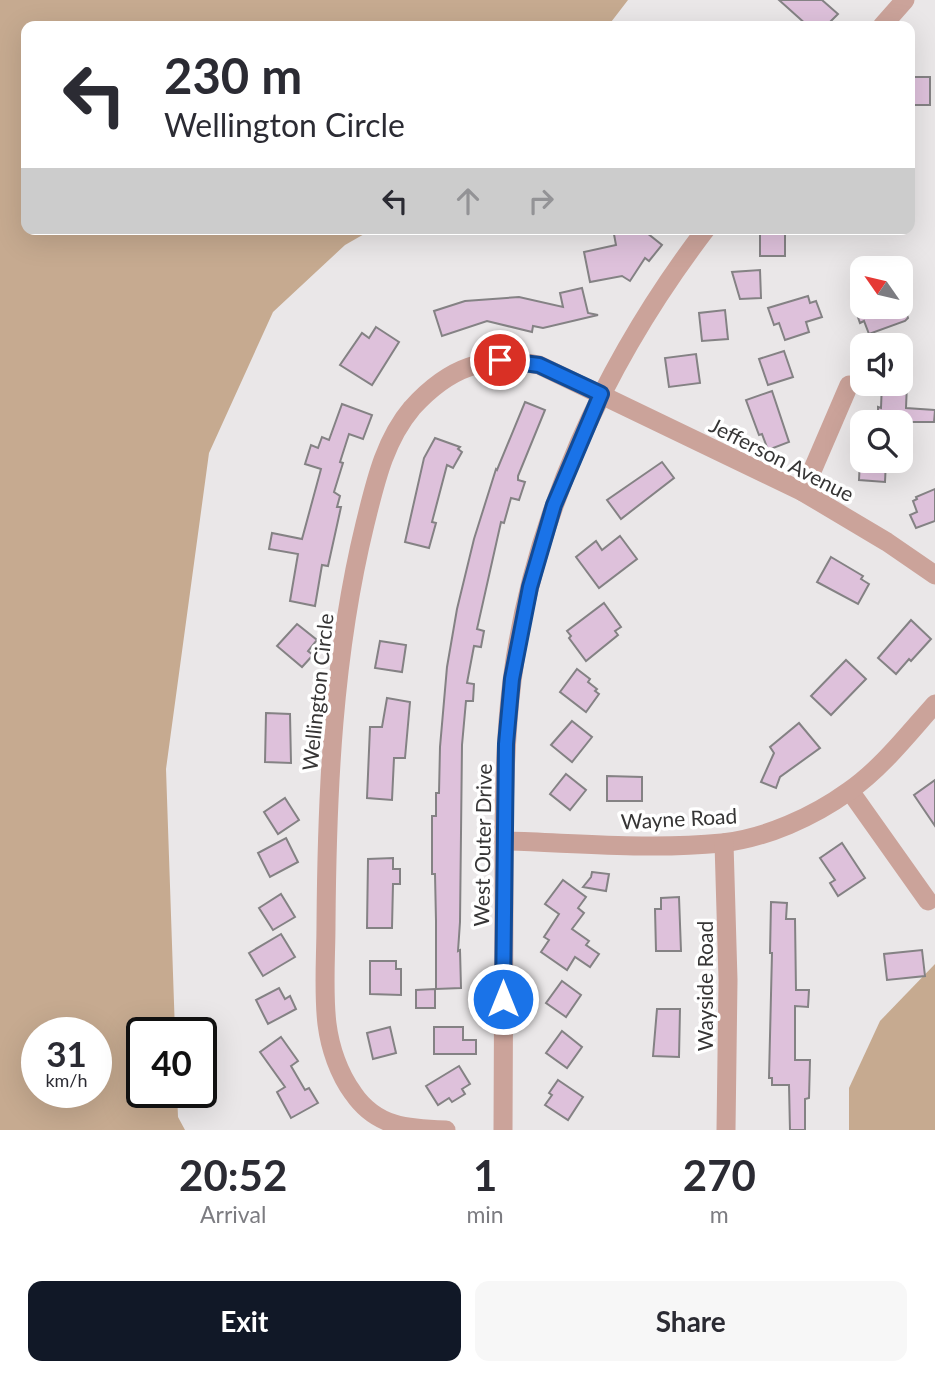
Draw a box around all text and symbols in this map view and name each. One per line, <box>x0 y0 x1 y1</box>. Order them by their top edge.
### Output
text: 230 m <box>164 46 302 104</box>
icon: left <box>49 49 140 140</box>
text: Wellington Circle <box>164 105 405 144</box>
icon: left <box>376 182 414 220</box>
icon: ahead <box>449 182 487 220</box>
icon: right <box>522 182 560 220</box>
north arrow <box>850 256 914 318</box>
map controls <box>850 256 913 473</box>
pin <box>470 330 530 390</box>
button: sound <box>850 333 913 396</box>
icon: arrive <box>481 341 519 379</box>
button: search <box>850 410 913 473</box>
street label: Jefferson Avenue <box>706 412 858 506</box>
street label: Wellington Circle <box>296 612 338 772</box>
street label: West Outer Drive <box>468 763 496 927</box>
street label: Wayne Road <box>620 802 738 834</box>
street label: Wayside Road <box>692 921 717 1051</box>
position arrow <box>466 962 540 1036</box>
speed limit sign: 40 <box>126 1017 217 1108</box>
text: 31 <box>46 1032 87 1074</box>
text: km/h <box>45 1069 88 1091</box>
text: 20:52 <box>179 1150 287 1200</box>
text: 1 <box>473 1150 497 1200</box>
text: 270 <box>683 1150 756 1200</box>
text: Arrival <box>200 1200 266 1228</box>
text: min <box>466 1200 504 1228</box>
text: m <box>710 1200 729 1228</box>
button: Exit <box>28 1281 461 1361</box>
button: Share <box>475 1281 907 1361</box>

